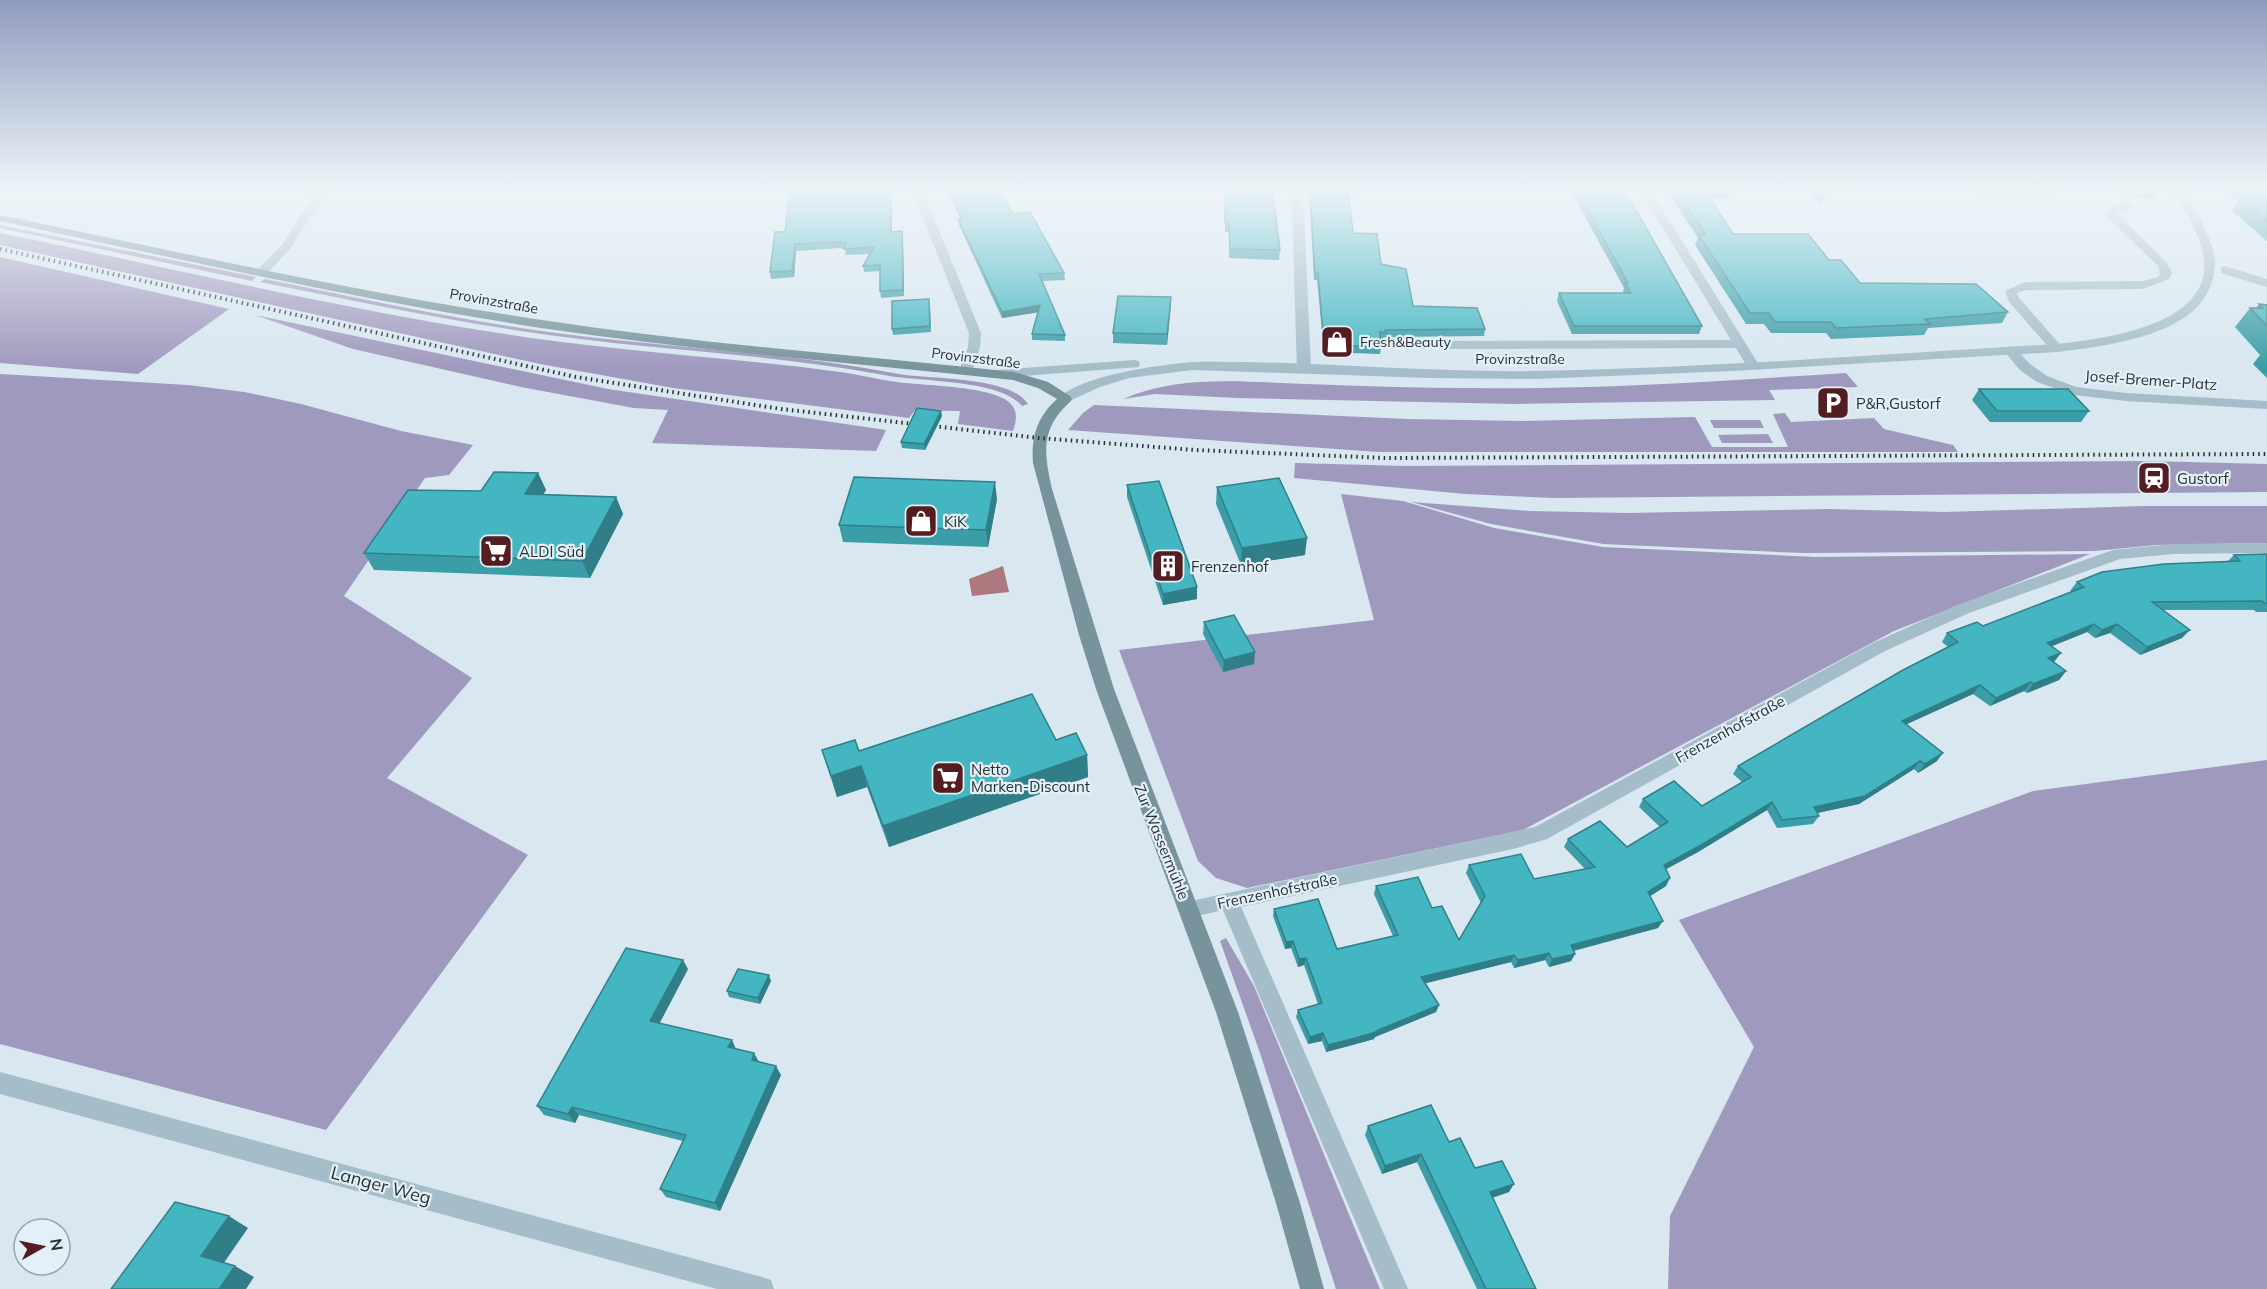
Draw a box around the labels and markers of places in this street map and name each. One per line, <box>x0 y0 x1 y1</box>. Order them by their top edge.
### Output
shop icon: Fresh&Beauty <box>1319 324 1355 360</box>
place label: Fresh&Beauty <box>1360 333 1451 351</box>
parking icon: P&R,Gustorf <box>1815 385 1851 421</box>
place label: P&R,Gustorf <box>1856 394 1941 413</box>
station icon: Gustorf <box>2136 460 2172 496</box>
place label: Gustorf <box>2177 469 2230 488</box>
shop icon: KiK <box>903 503 939 539</box>
place label: KiK <box>944 512 967 531</box>
supermarket icon: ALDI Süd <box>478 533 514 569</box>
place label: ALDI Süd <box>519 542 584 561</box>
building icon: Frenzenhof <box>1150 548 1186 584</box>
place label: Frenzenhof <box>1191 557 1269 576</box>
supermarket icon: Netto Marken-Discount <box>930 760 966 796</box>
place label: Netto Marken-Discount <box>971 760 1090 796</box>

